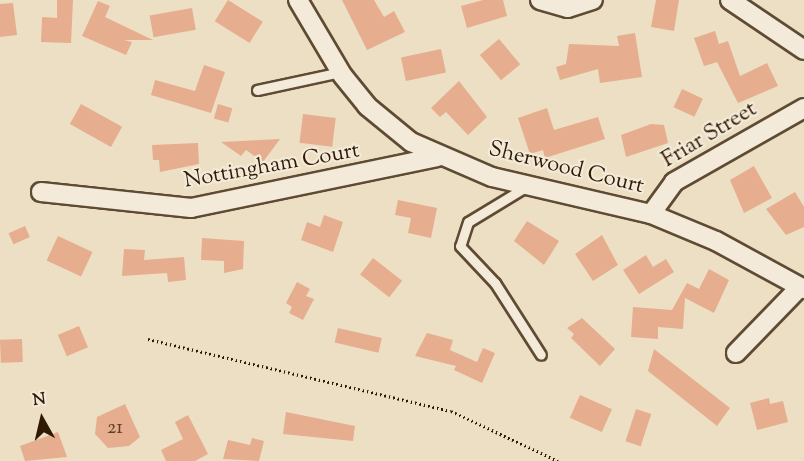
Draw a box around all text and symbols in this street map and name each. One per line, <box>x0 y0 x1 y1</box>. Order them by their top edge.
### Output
street label: Friar Street <box>658 97 762 175</box>
street label: Sherwood Court <box>486 137 646 201</box>
street label: Nottingham Court <box>182 139 362 195</box>
text: N <box>31 388 47 413</box>
north arrow <box>12 389 72 449</box>
house number: 21 <box>107 416 123 440</box>

